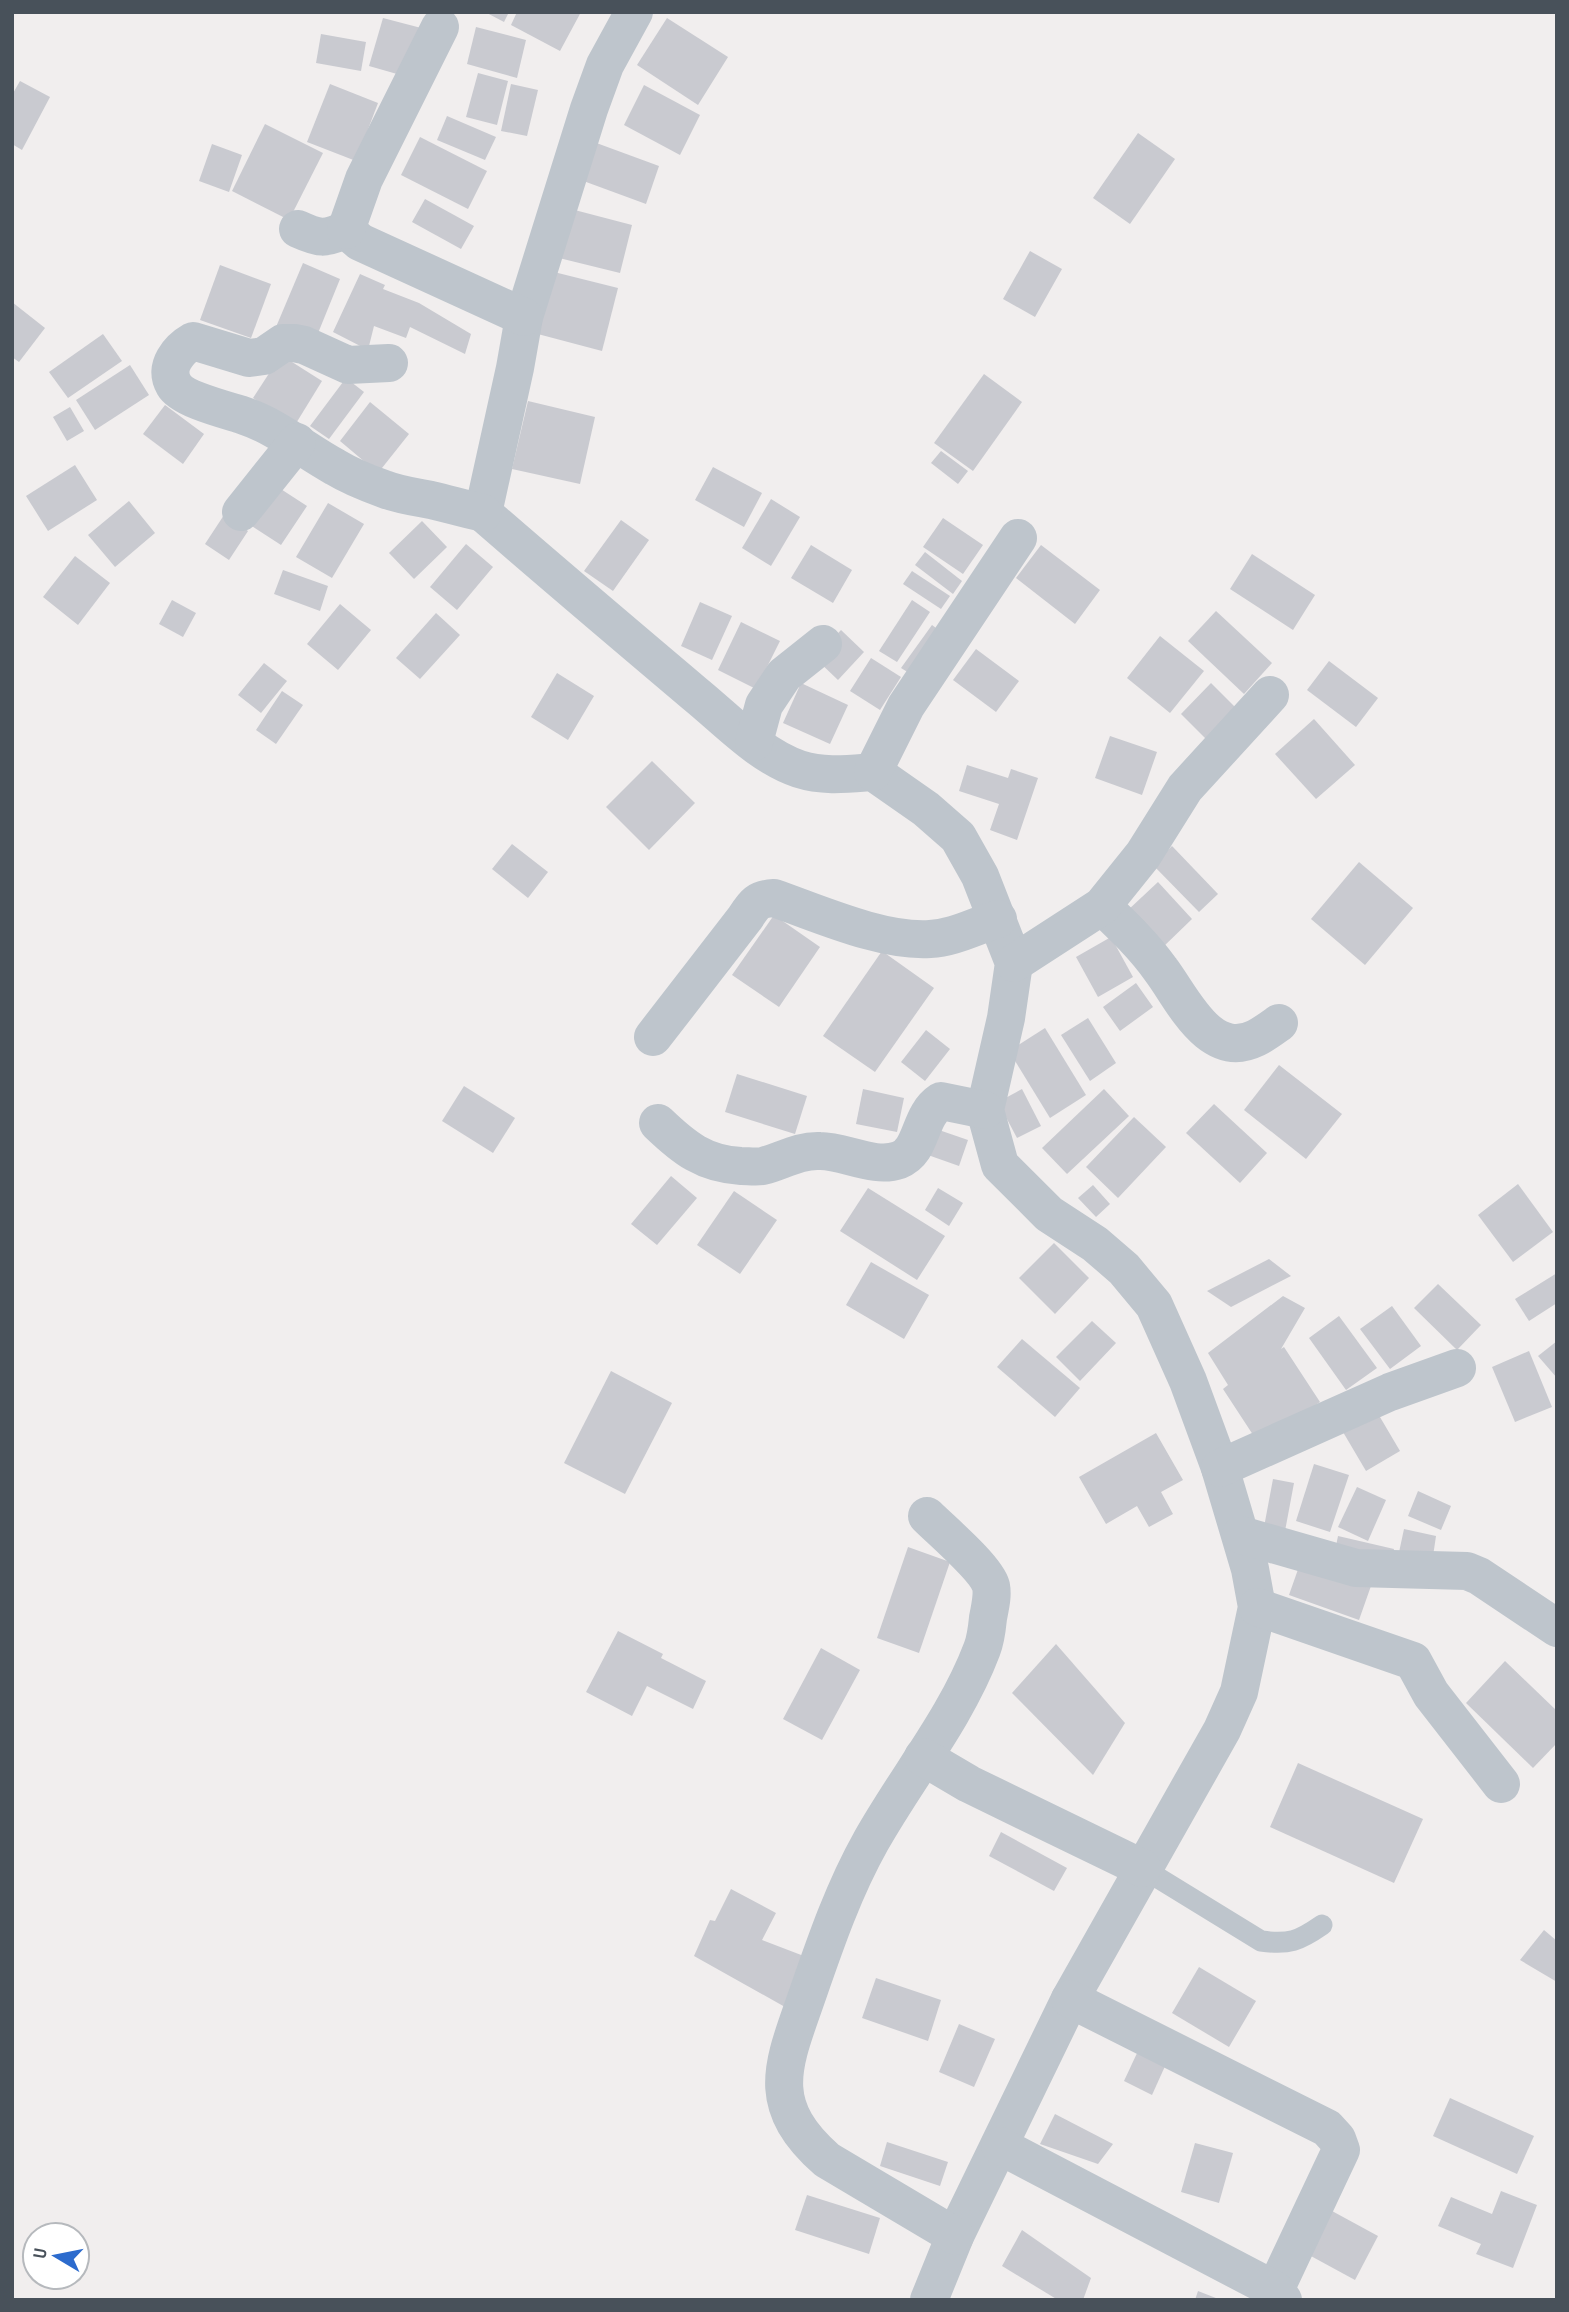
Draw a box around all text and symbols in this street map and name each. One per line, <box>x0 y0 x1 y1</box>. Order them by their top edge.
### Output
north arrow <box>21 2221 91 2291</box>
text: U <box>29 2246 53 2260</box>

